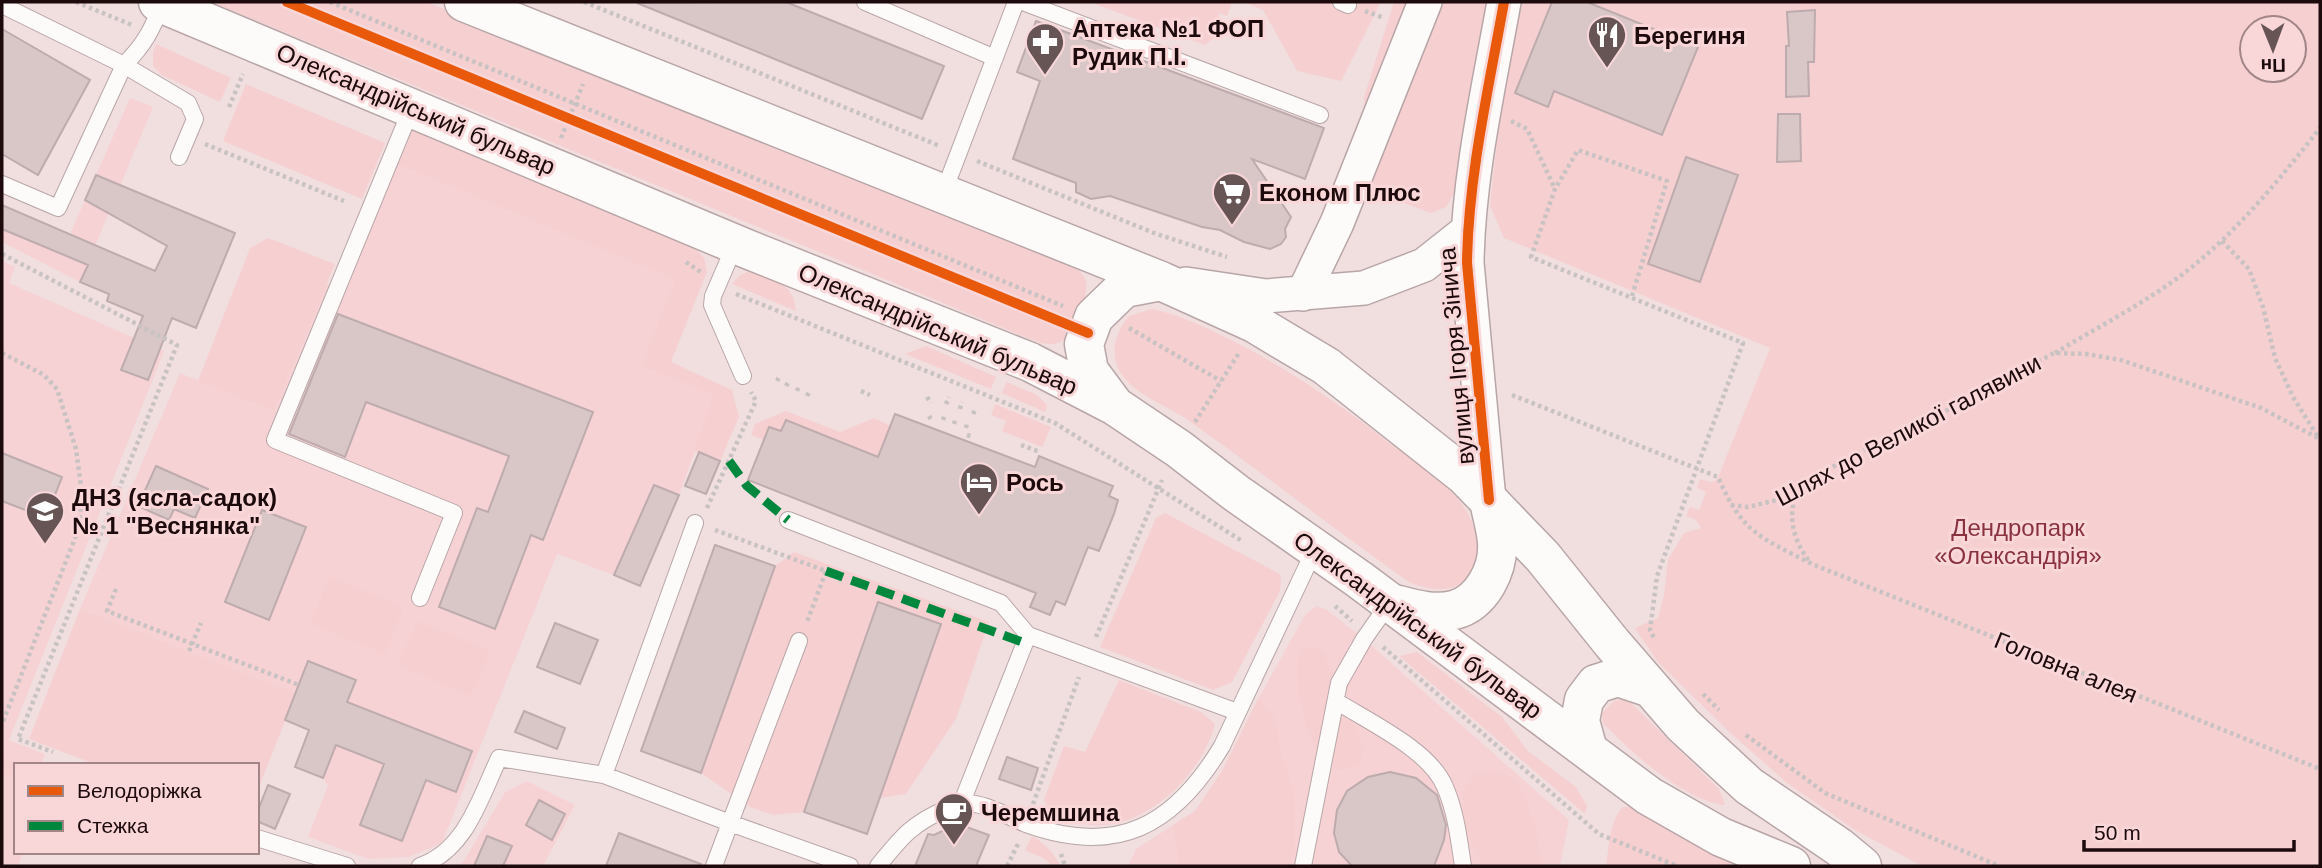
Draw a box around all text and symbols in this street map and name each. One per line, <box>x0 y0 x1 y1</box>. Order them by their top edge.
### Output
restaurant icon: Берегиня <box>1586 14 1628 69</box>
north arrow <box>2238 14 2308 84</box>
place label: Аптека №1 ФОП Рудик П.І. <box>1072 15 1264 70</box>
pharmacy icon: Аптека №1 ФОП Рудик П.І. <box>1024 21 1066 76</box>
place label: Берегиня <box>1634 22 1746 49</box>
street label: Олександрійський бульвар <box>273 38 559 180</box>
text: Пн <box>2261 55 2286 76</box>
supermarket icon: Економ Плюс <box>1211 171 1253 226</box>
place label: Економ Плюс <box>1259 179 1421 206</box>
street label: вулиця Ігоря Зінича <box>1433 246 1479 466</box>
street label: Олександрійський бульвар <box>795 258 1081 400</box>
street label: Шлях до Великої галявини <box>1771 348 2045 512</box>
hotel icon: Рось <box>958 461 1000 516</box>
place label: Рось <box>1006 469 1064 496</box>
place label: ДНЗ (ясла-садок) № 1 "Веснянка" <box>72 484 277 539</box>
school or university icon: ДНЗ (ясла-садок) № 1 "Веснянка" <box>24 490 66 545</box>
park label: Дендропарк «Олександрія» <box>1934 514 2102 569</box>
street label: Олександрійський бульвар <box>1289 526 1547 724</box>
street label: Головна алея <box>1991 626 2141 708</box>
legend <box>14 763 259 854</box>
text: Велодоріжка <box>77 779 202 802</box>
cafe icon: Черемшина <box>933 791 975 846</box>
place label: Черемшина <box>981 799 1120 826</box>
scale bar <box>2084 808 2294 852</box>
text: Стежка <box>77 814 149 837</box>
text: 50 m <box>2094 821 2141 844</box>

